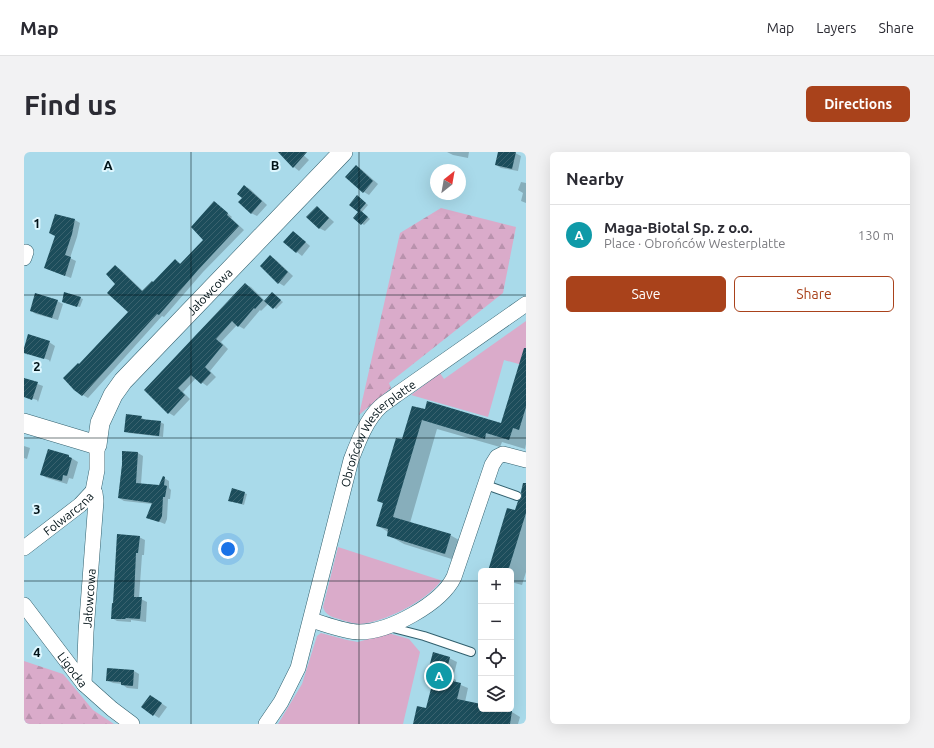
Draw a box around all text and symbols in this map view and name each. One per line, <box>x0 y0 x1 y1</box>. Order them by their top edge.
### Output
text: Map <box>20 17 59 39</box>
text: Map <box>767 20 794 36</box>
text: Layers <box>816 20 856 36</box>
text: Share <box>878 20 914 36</box>
button: Directions <box>806 86 910 122</box>
text: Find us <box>24 89 117 120</box>
text: A <box>103 158 113 172</box>
text: B <box>271 158 280 172</box>
north arrow <box>430 164 466 200</box>
text: Nearby <box>566 169 624 188</box>
text: 1 <box>33 216 41 230</box>
text: Maga-Biotal Sp. z o.o. <box>604 219 753 236</box>
text: A <box>574 228 584 242</box>
text: 130 m <box>858 228 894 242</box>
text: Place · Obrońców Westerplatte <box>604 236 785 250</box>
street label: Jałowcowa <box>184 265 235 317</box>
button: Save <box>566 276 726 312</box>
button: Share <box>734 276 894 312</box>
text: 2 <box>33 359 41 373</box>
street label: Obrońców Westerplatte <box>338 377 418 488</box>
street label: Folwarczna <box>40 489 95 538</box>
text: 3 <box>33 502 41 516</box>
your location <box>218 539 238 559</box>
street label: Jałowcowa <box>80 568 97 628</box>
map controls <box>478 568 514 712</box>
button: + <box>478 568 514 604</box>
button: − <box>478 604 514 640</box>
button: locate <box>478 640 514 676</box>
text: 4 <box>33 645 41 659</box>
street label: Ligocka <box>55 649 91 690</box>
pin: A <box>426 661 452 691</box>
button: layers <box>478 676 514 712</box>

